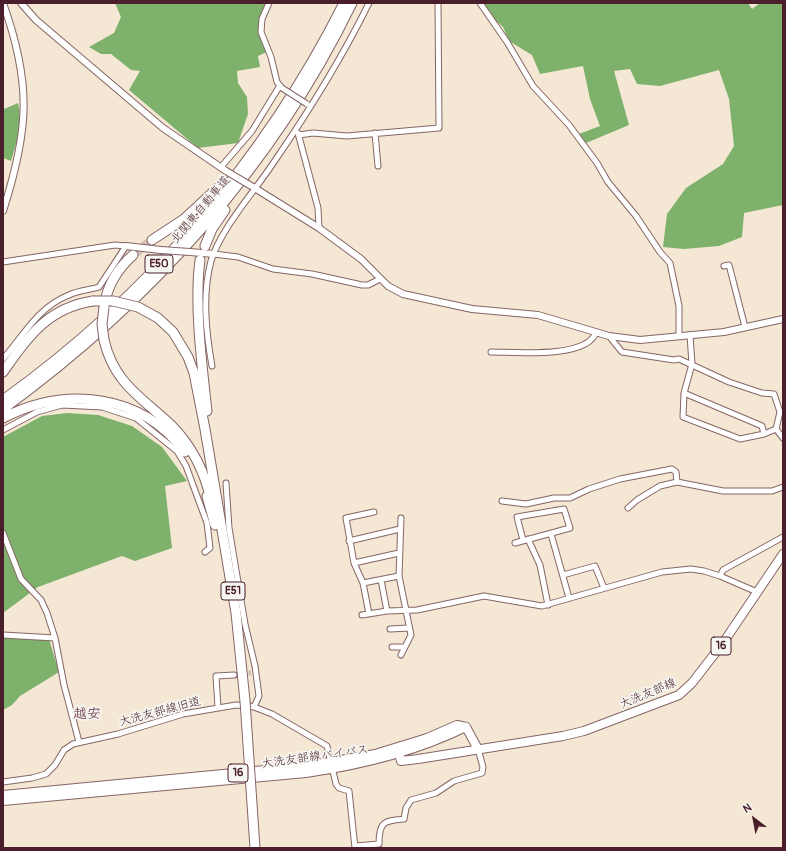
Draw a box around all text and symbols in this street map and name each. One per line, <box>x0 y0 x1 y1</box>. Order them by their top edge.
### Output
street label: 北関東自動車道 <box>168 173 234 247</box>
road number: E50 <box>145 255 173 273</box>
road number: E51 <box>221 582 245 600</box>
road number: 16 <box>711 637 731 655</box>
street label: 大洗友部線 <box>618 676 678 712</box>
street label: 大洗友部線旧道 <box>118 694 202 730</box>
district label: 越安 <box>73 706 101 722</box>
street label: 大洗友部線バイパス <box>261 742 369 772</box>
road number: 16 <box>228 764 248 782</box>
north arrow <box>734 799 774 839</box>
text: N <box>741 801 754 816</box>

